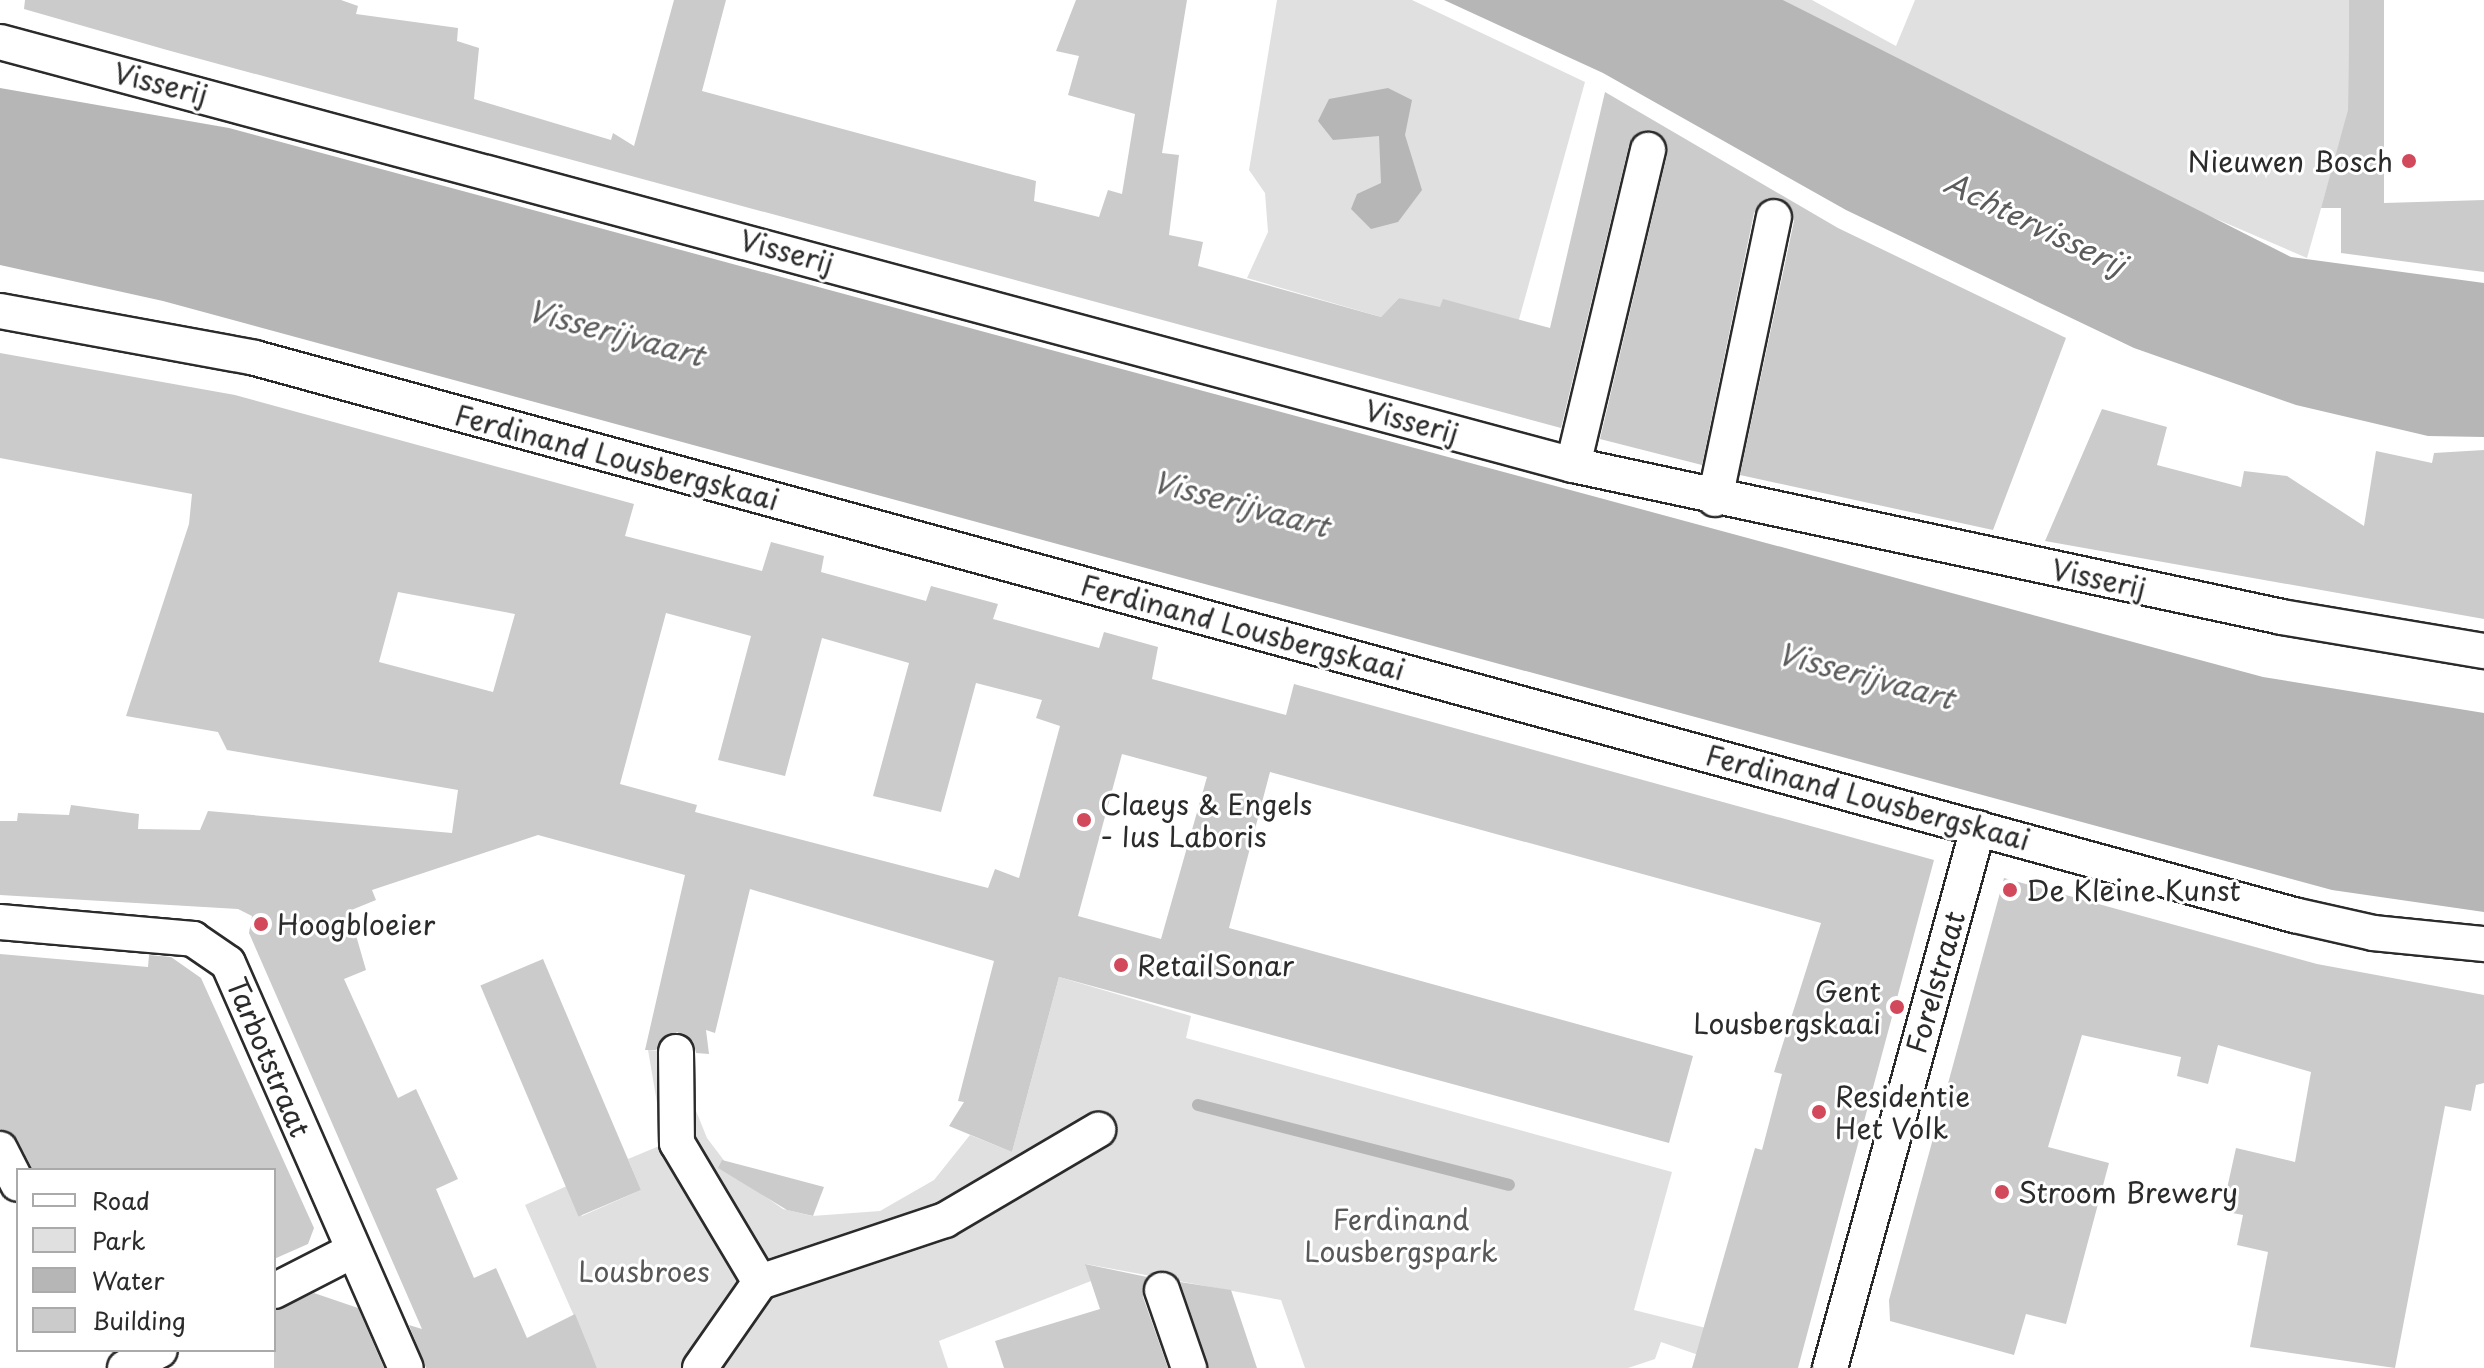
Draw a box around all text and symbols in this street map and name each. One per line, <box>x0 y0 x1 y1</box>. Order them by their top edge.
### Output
street label: Visserij <box>110 55 212 111</box>
place label: Nieuwen Bosch <box>2190 144 2393 178</box>
marker: Nieuwen Bosch <box>2400 152 2418 170</box>
water label: Achtervisserij <box>1939 164 2131 282</box>
street label: Visserij <box>736 222 838 280</box>
water label: Visserijvaart <box>524 291 708 373</box>
street label: Visserij <box>1361 392 1463 450</box>
street label: Ferdinand Lousbergskaai <box>451 398 783 516</box>
water label: Visserijvaart <box>1149 462 1333 544</box>
street label: Visserij <box>2049 552 2149 604</box>
street label: Ferdinand Lousbergskaai <box>1077 568 1409 686</box>
water label: Visserijvaart <box>1774 634 1958 716</box>
street label: Ferdinand Lousbergskaai <box>1702 738 2034 856</box>
place label: Claeys & Engels - Ius Laboris <box>1100 787 1314 853</box>
marker: Claeys & Engels - Ius Laboris <box>1075 811 1093 829</box>
place label: De Kleine Kunst <box>2026 873 2239 907</box>
marker: De Kleine Kunst <box>2001 881 2019 899</box>
place label: Hoogbloeier <box>277 907 435 941</box>
street label: Forelstraat <box>1899 907 1971 1057</box>
marker: Hoogbloeier <box>252 915 270 933</box>
place label: RetailSonar <box>1137 948 1294 982</box>
marker: RetailSonar <box>1112 956 1130 974</box>
street label: Tarbotstraat <box>220 972 318 1142</box>
place label: Gent Lousbergskaai <box>1693 974 1881 1040</box>
marker: Gent Lousbergskaai <box>1888 998 1906 1016</box>
place label: Residentie Het Volk <box>1835 1079 1970 1145</box>
marker: Residentie Het Volk <box>1810 1103 1828 1121</box>
legend <box>16 1168 276 1352</box>
place label: Stroom Brewery <box>2018 1175 2238 1209</box>
text: Road <box>92 1182 150 1218</box>
marker: Stroom Brewery <box>1993 1183 2011 1201</box>
park label: Ferdinand Lousbergspark <box>1304 1202 1498 1268</box>
text: Park <box>92 1222 146 1258</box>
park label: Lousbroes <box>578 1254 710 1288</box>
text: Water <box>92 1262 164 1298</box>
text: Building <box>92 1302 186 1338</box>

